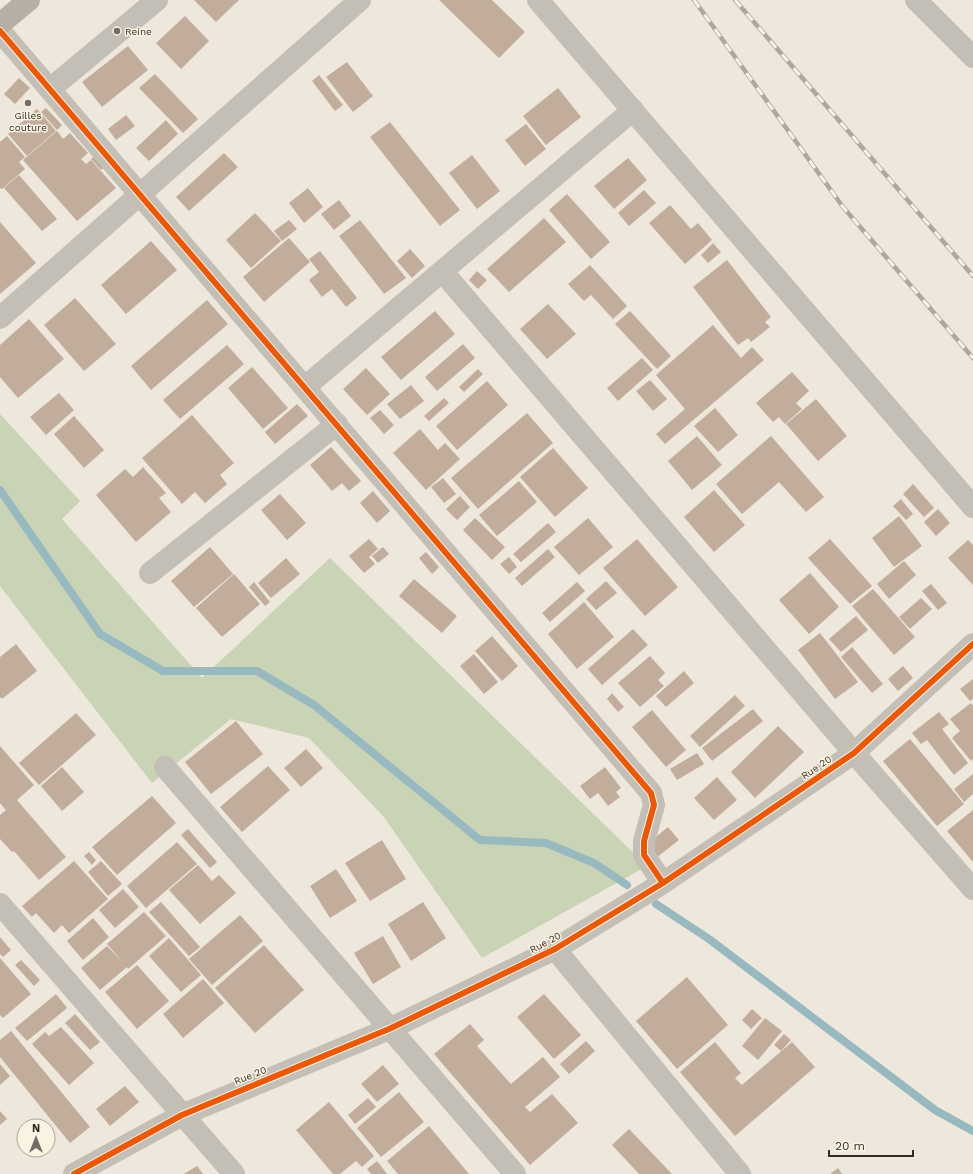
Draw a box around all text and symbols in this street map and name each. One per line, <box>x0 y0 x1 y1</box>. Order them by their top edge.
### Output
marker: Reine <box>112 26 122 36</box>
place label: Reine <box>125 26 152 37</box>
marker: Gilles couture <box>23 98 33 108</box>
place label: Gilles couture <box>9 110 47 133</box>
street label: Rue 20 <box>799 753 833 781</box>
street label: Rue 20 <box>528 930 563 955</box>
street label: Rue 20 <box>232 1064 268 1087</box>
north arrow <box>16 1118 56 1158</box>
text: N <box>32 1122 40 1135</box>
scale bar <box>829 1132 913 1158</box>
text: 20 m <box>835 1139 865 1153</box>

